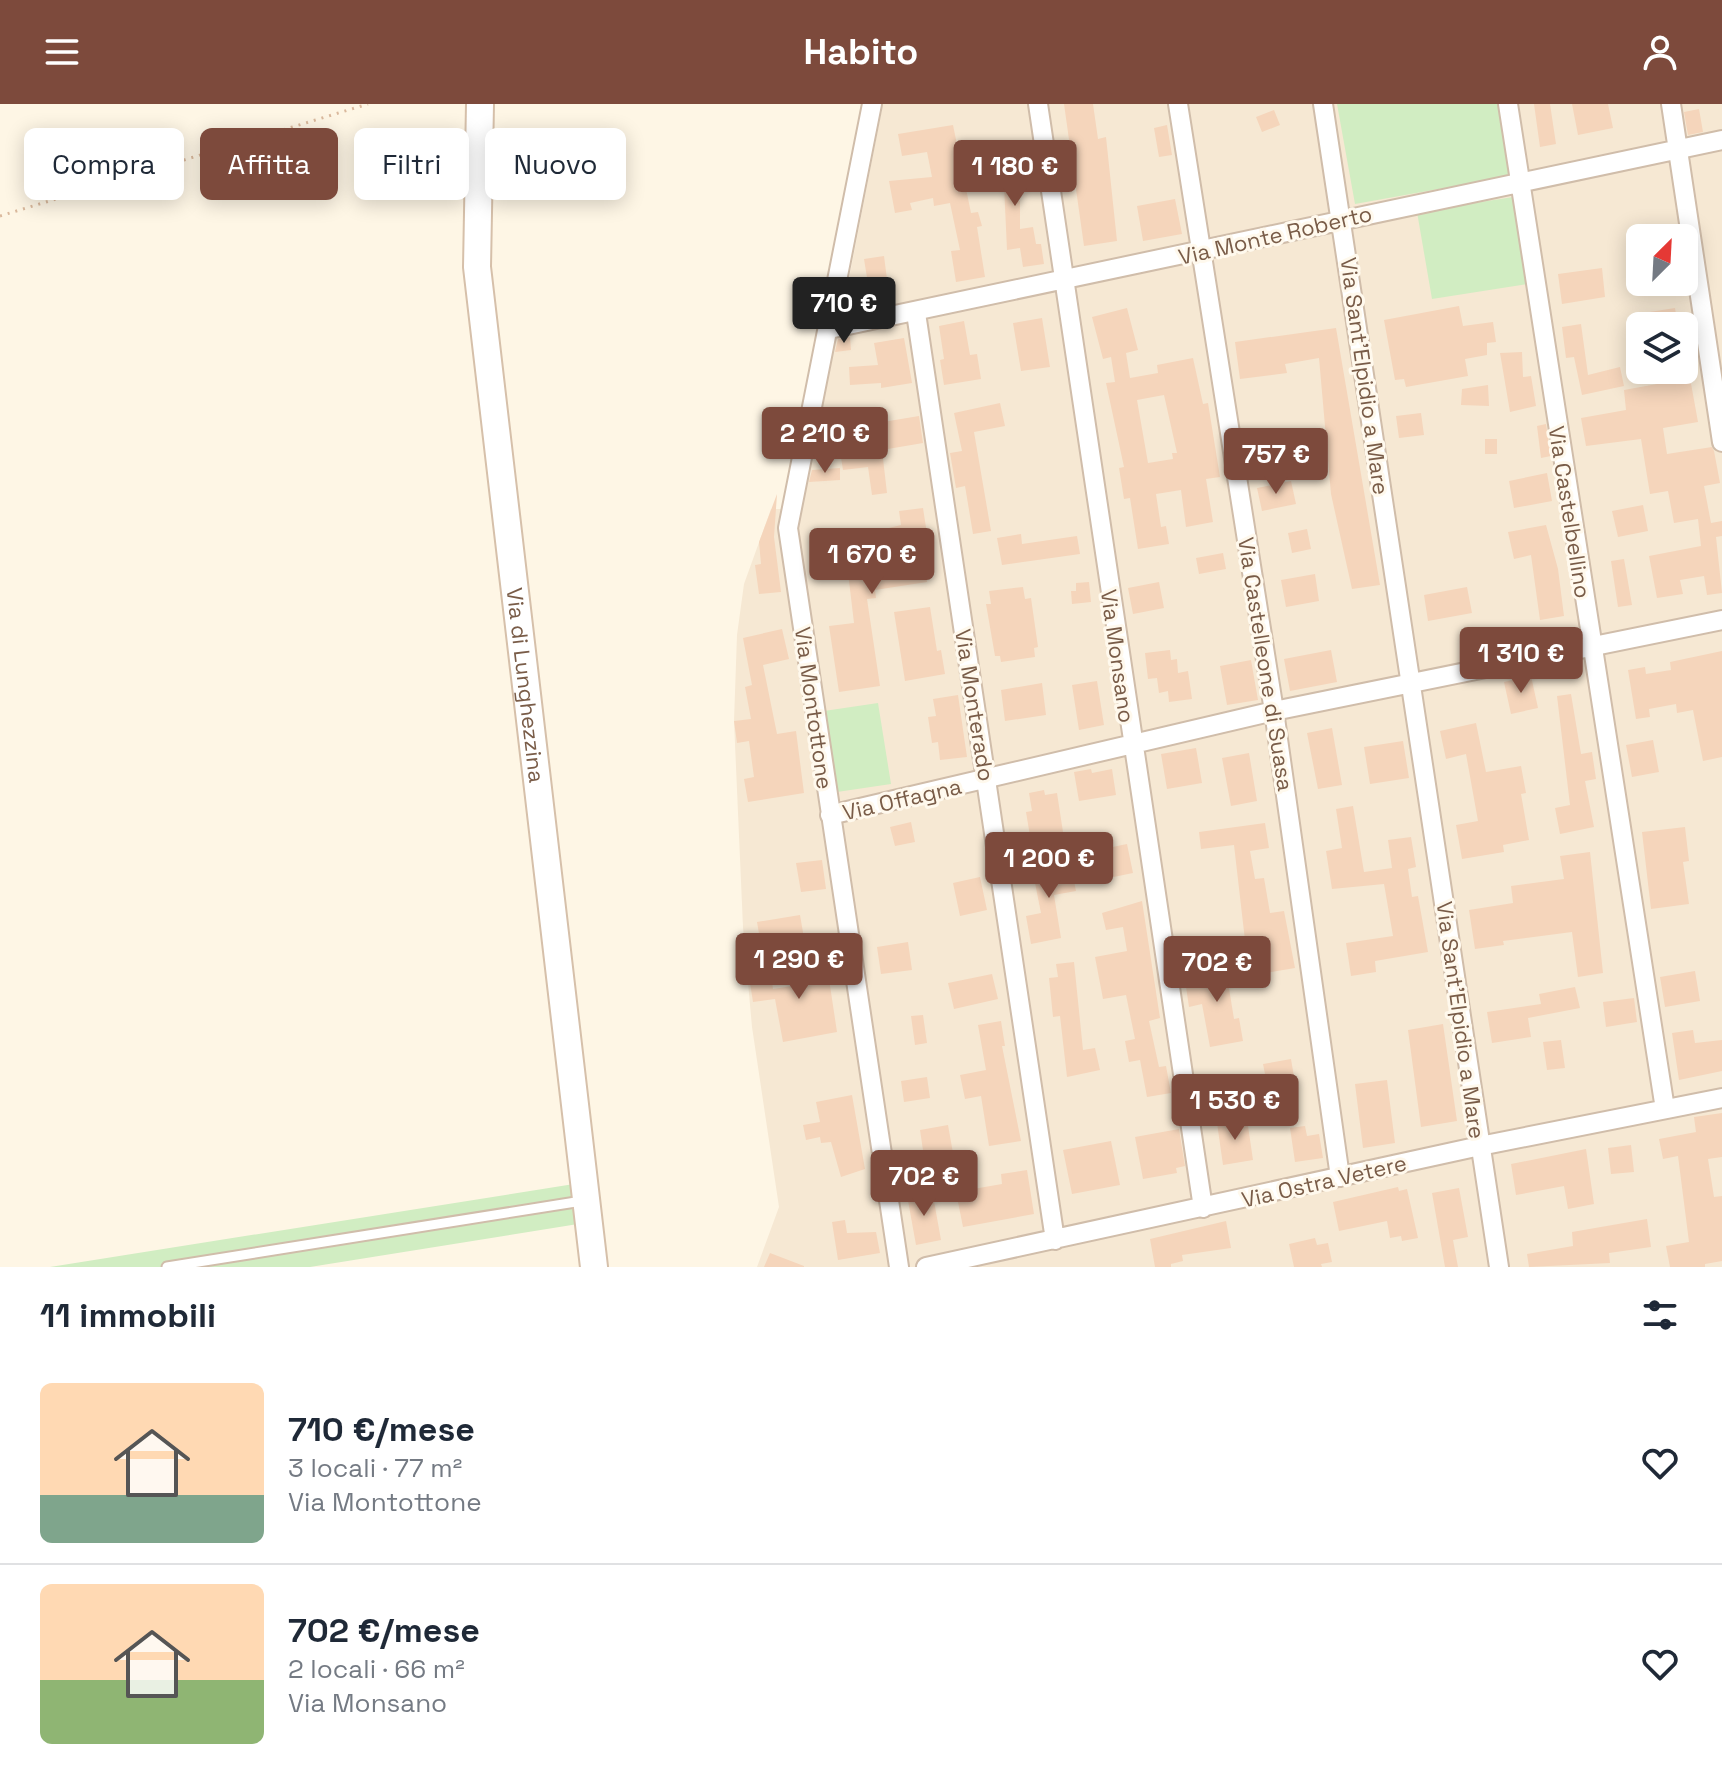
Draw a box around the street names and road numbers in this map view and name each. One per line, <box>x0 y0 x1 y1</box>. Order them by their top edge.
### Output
street label: Via Monte Roberto <box>1175 199 1375 271</box>
street label: Via Sant'Elpidio a Mare <box>1334 256 1396 496</box>
street label: Via Castelbellino <box>1543 424 1597 600</box>
street label: Via Castelleone di Suasa <box>1232 535 1300 793</box>
street label: Via di Lunghezzina <box>501 586 551 785</box>
street label: Via Monsano <box>1095 587 1141 725</box>
street label: Via Montottone <box>789 625 839 791</box>
street label: Via Monterado <box>949 627 1001 783</box>
street label: Via Offagna <box>840 772 965 826</box>
street label: Via Sant'Elpidio a Mare <box>1430 900 1492 1140</box>
street label: Via Ostra Vetere <box>1239 1148 1409 1214</box>

